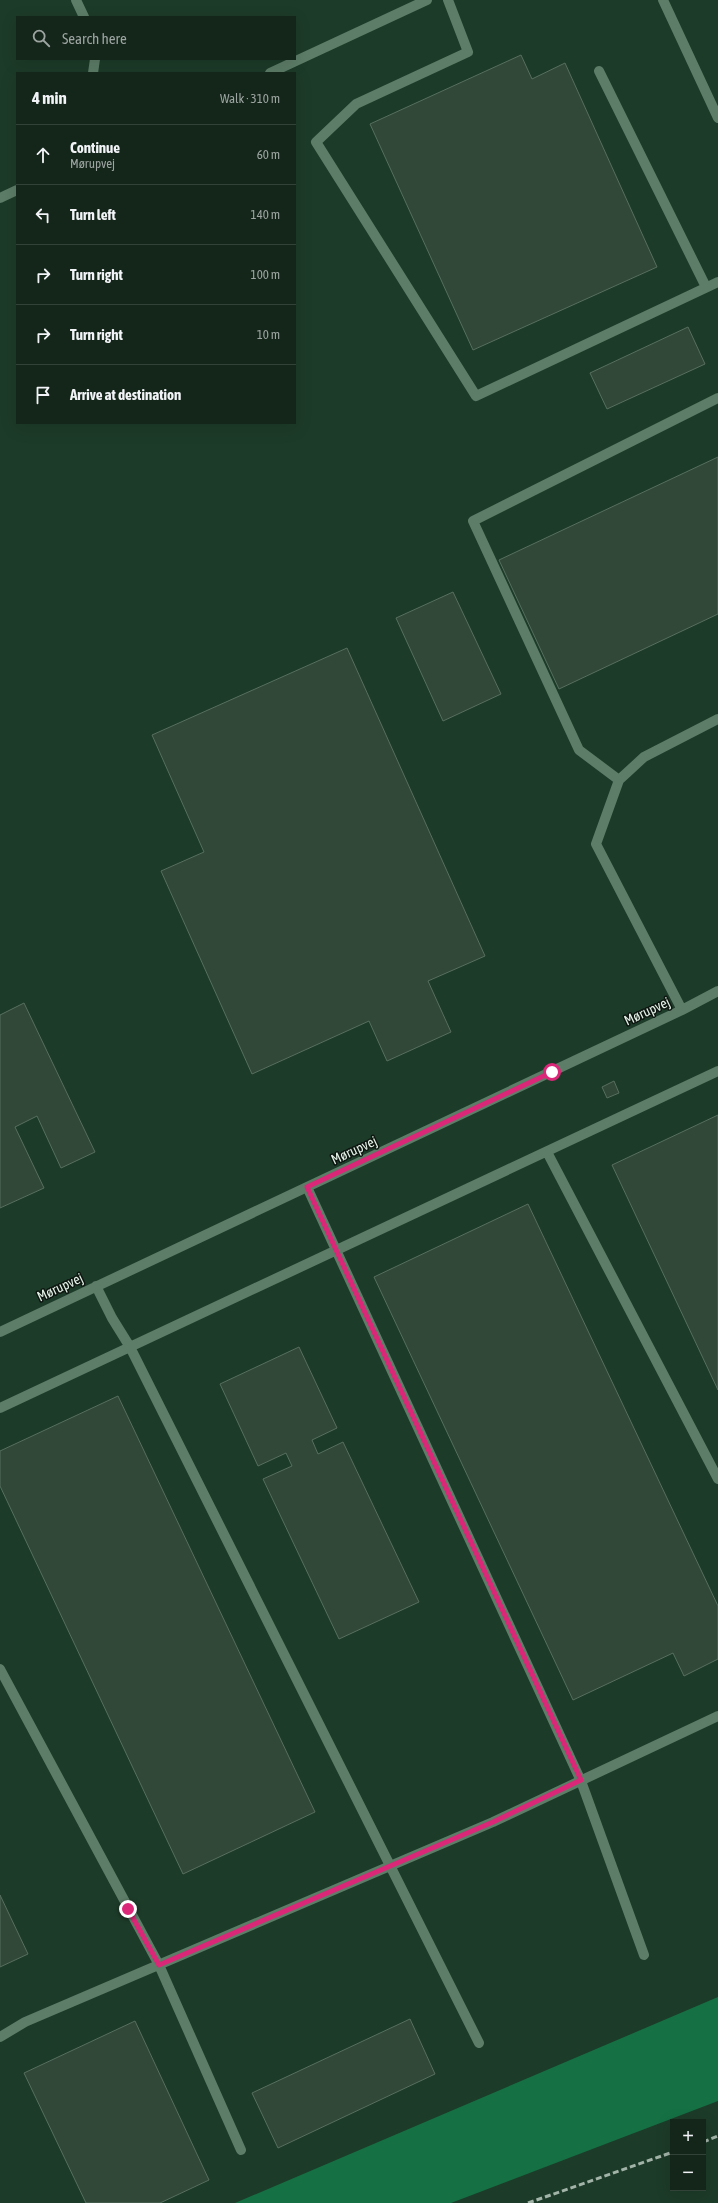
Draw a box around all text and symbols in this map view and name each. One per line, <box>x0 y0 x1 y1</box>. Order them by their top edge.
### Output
search box <box>16 16 296 60</box>
icon: search <box>30 27 52 49</box>
text: Search here <box>62 30 127 47</box>
text: 4 min <box>32 88 67 108</box>
text: Walk · 310 m <box>220 91 280 106</box>
text: Continue <box>70 139 120 156</box>
icon: ahead <box>32 144 54 166</box>
text: 60 m <box>257 147 280 162</box>
text: Mørupvej <box>70 156 115 171</box>
icon: left <box>32 204 54 226</box>
text: Turn left <box>70 206 116 223</box>
text: 140 m <box>251 207 280 222</box>
icon: right <box>32 264 54 286</box>
text: Turn right <box>70 266 123 283</box>
text: 100 m <box>251 267 280 282</box>
icon: right <box>32 324 54 346</box>
text: Turn right <box>70 326 123 343</box>
text: 10 m <box>257 327 280 342</box>
icon: arrive <box>32 384 54 406</box>
text: Arrive at destination <box>70 386 181 403</box>
street label: Mørupvej <box>622 993 672 1029</box>
route start <box>543 1063 561 1081</box>
street label: Mørupvej <box>329 1132 379 1168</box>
street label: Mørupvej <box>35 1269 85 1305</box>
route end <box>119 1900 137 1918</box>
map controls <box>670 2119 706 2191</box>
button: + <box>670 2119 706 2155</box>
button: − <box>670 2155 706 2191</box>

